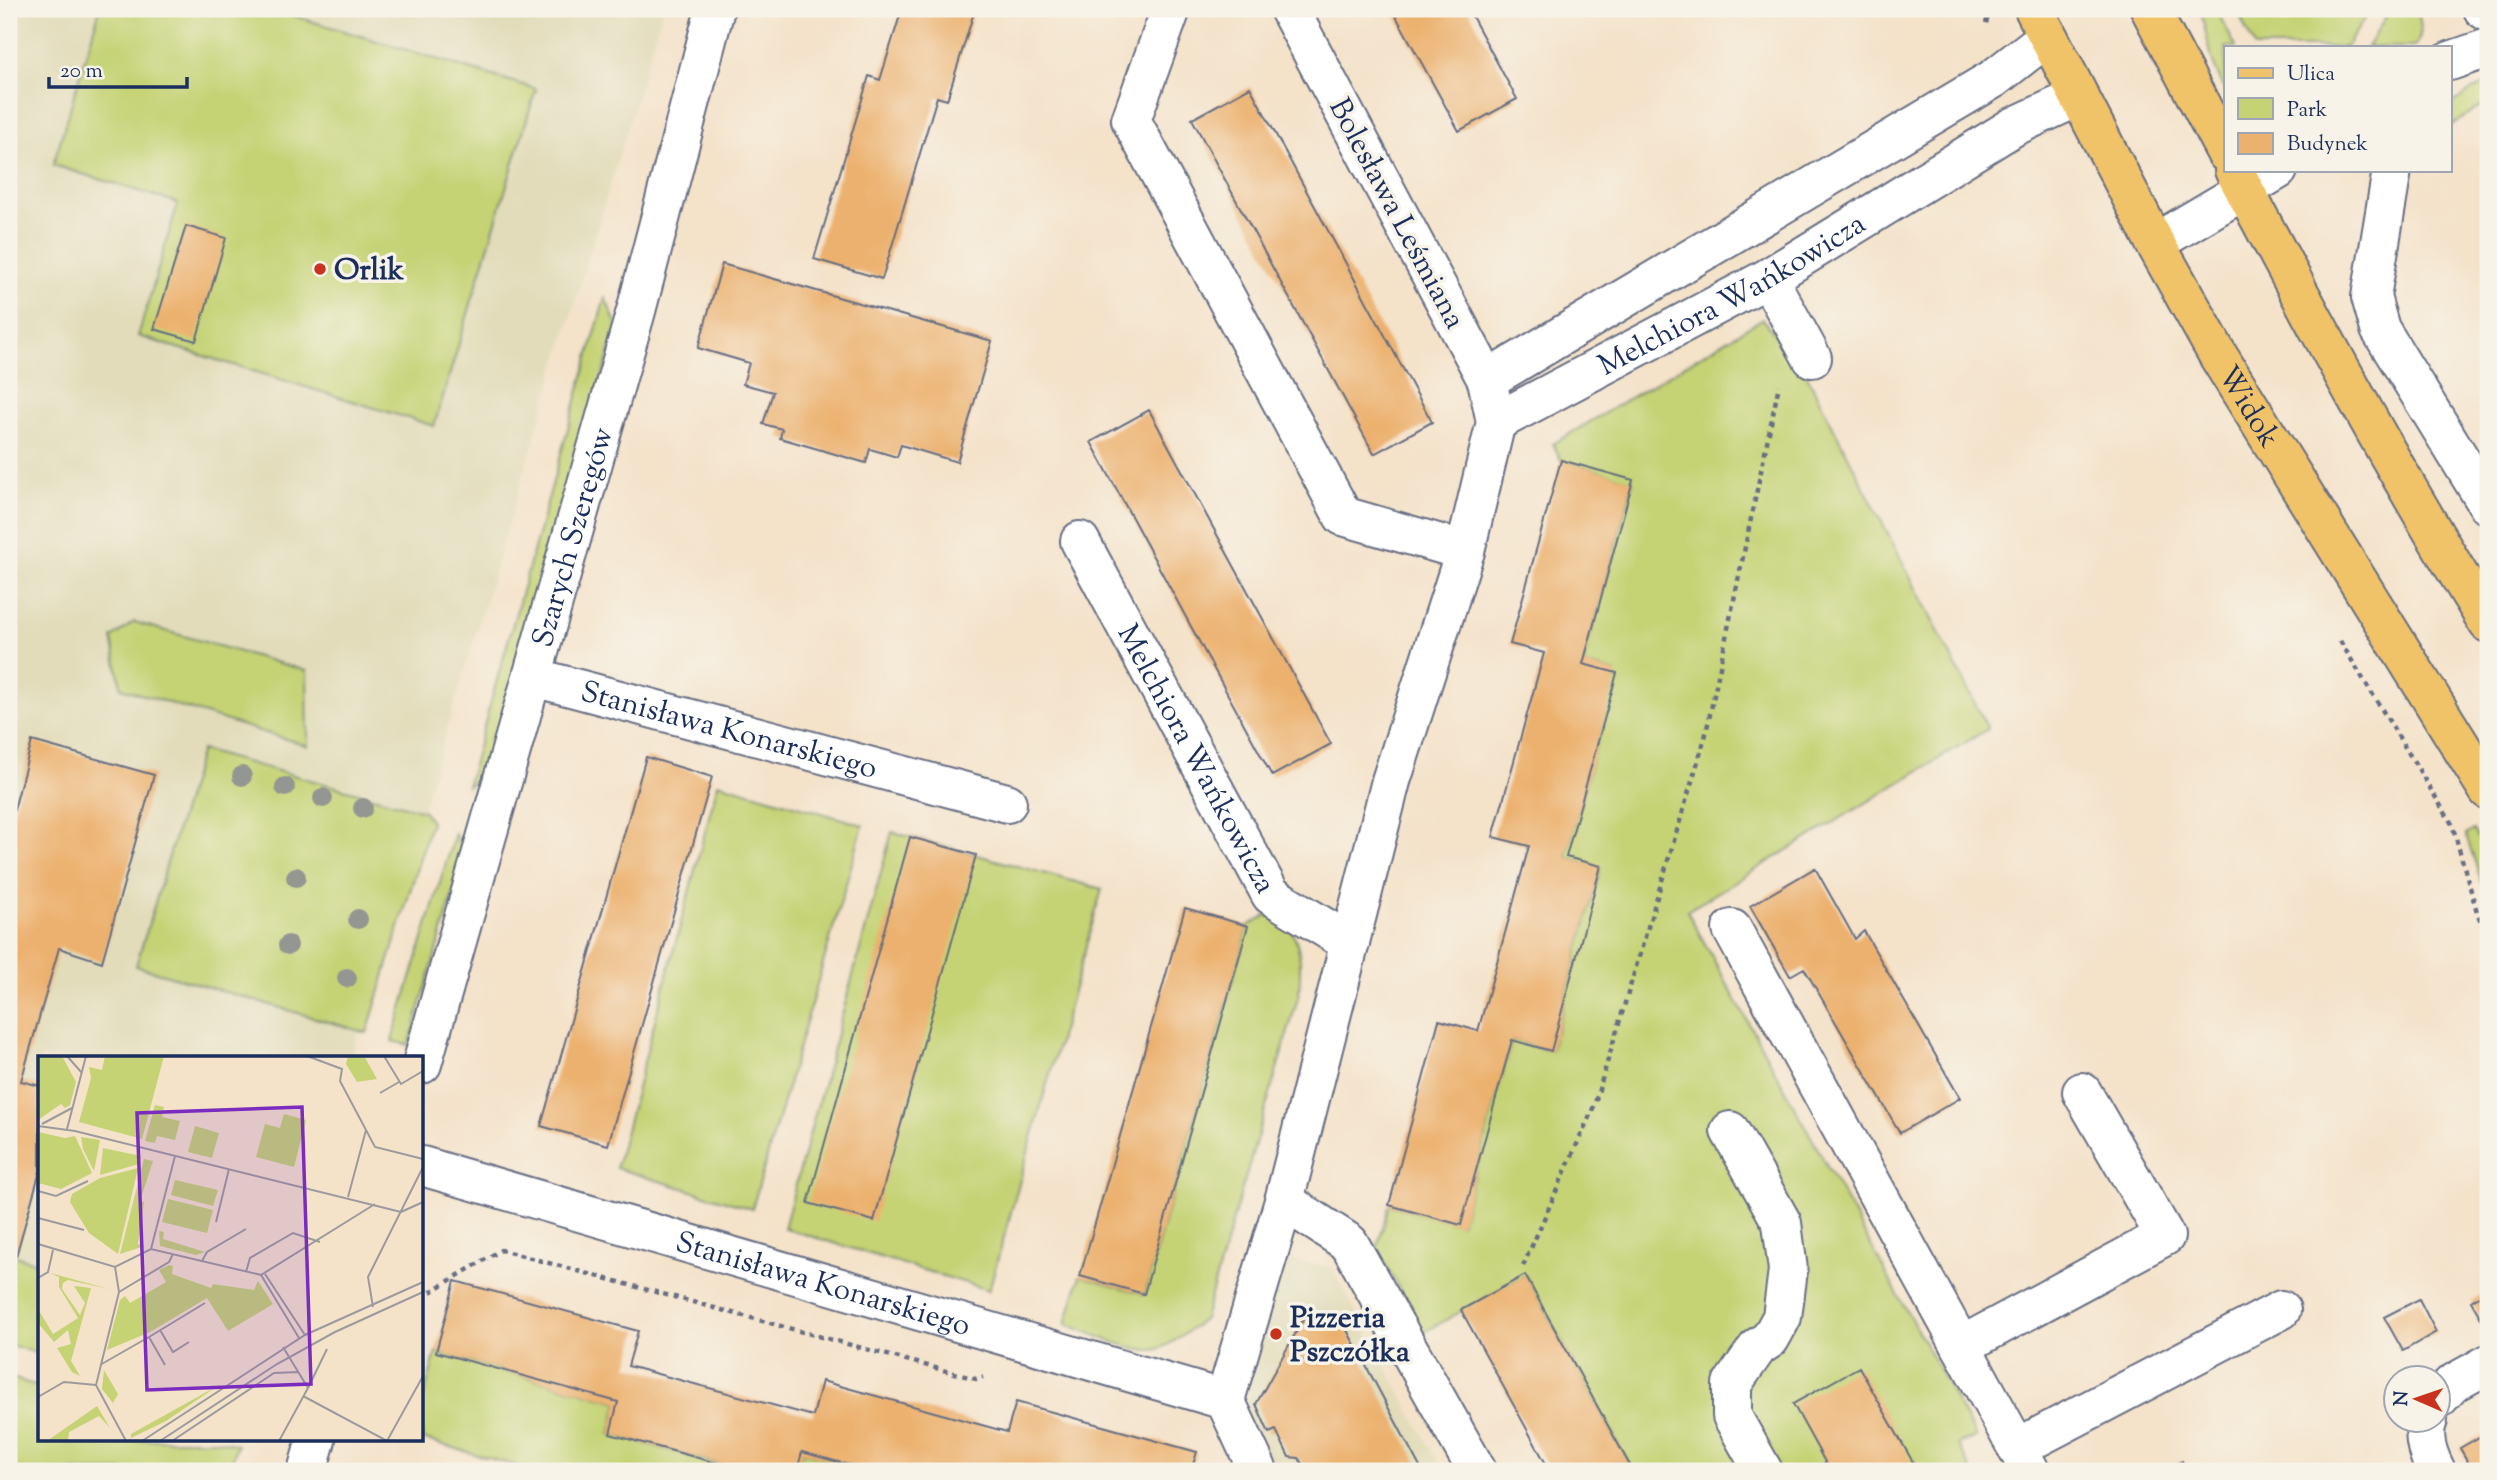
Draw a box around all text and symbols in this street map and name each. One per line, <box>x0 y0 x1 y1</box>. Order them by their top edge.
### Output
scale bar <box>49 46 187 90</box>
legend <box>2224 46 2452 172</box>
text: 20 m <box>60 57 103 87</box>
text: Ulica <box>2287 60 2335 90</box>
street label: Bolesława Leśmiana <box>1317 91 1475 337</box>
text: Park <box>2287 96 2328 126</box>
text: Budynek <box>2287 130 2368 160</box>
street label: Melchiora Wańkowicza <box>1591 204 1875 388</box>
place label: Orlik <box>334 250 405 293</box>
marker: Orlik <box>312 261 328 277</box>
street label: Widok <box>2206 358 2289 457</box>
street label: Szarych Szeregów <box>523 423 626 652</box>
street label: Melchiora Wańkowicza <box>1105 617 1285 902</box>
street label: Stanisława Konarskiego <box>576 672 882 792</box>
inset map <box>38 1056 424 1442</box>
street label: Stanisława Konarskiego <box>670 1222 975 1349</box>
place label: Pizzeria Pszczółka <box>1290 1298 1410 1375</box>
marker: Pizzeria Pszczółka <box>1268 1326 1284 1342</box>
north arrow <box>2382 1364 2452 1434</box>
text: N <box>2389 1390 2416 1407</box>

